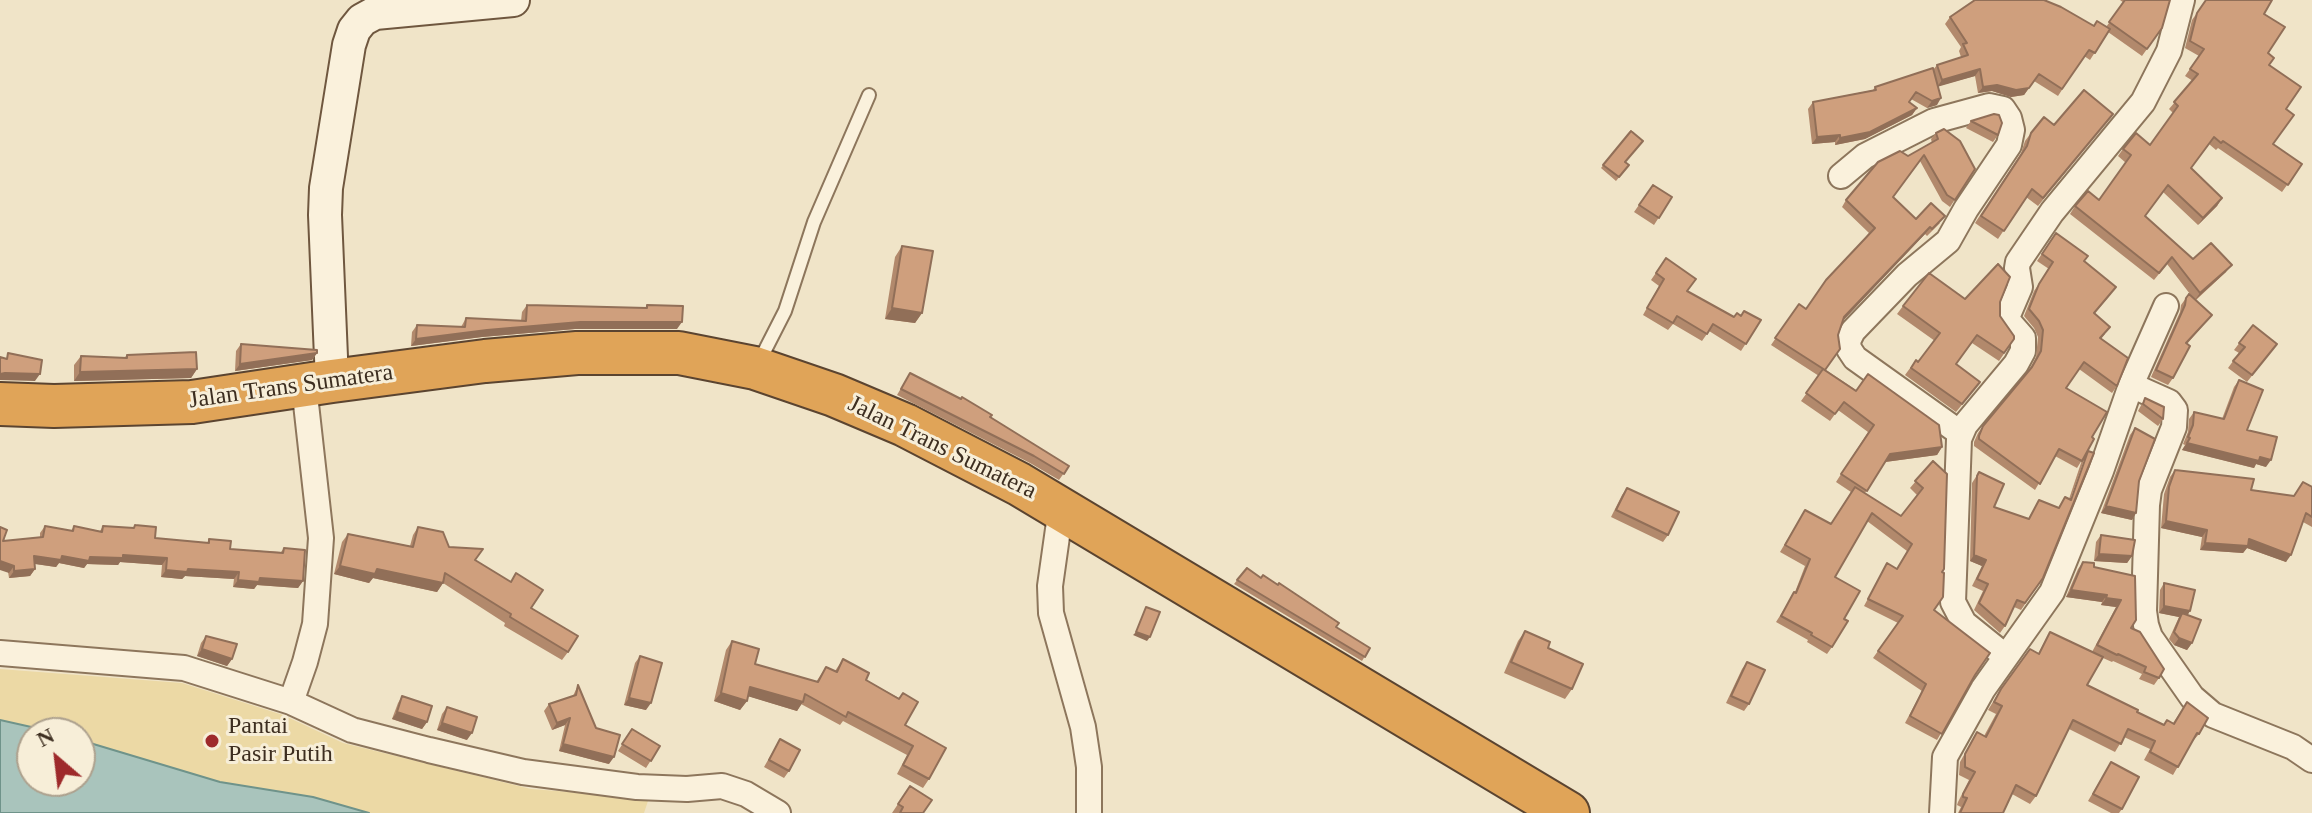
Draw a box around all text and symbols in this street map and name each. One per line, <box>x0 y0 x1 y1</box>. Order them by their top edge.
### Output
street label: Jalan Trans Sumatera <box>187 358 395 416</box>
street label: Jalan Trans Sumatera <box>843 390 1041 506</box>
place label: Pantai Pasir Putih <box>228 713 333 769</box>
north arrow <box>16 717 96 797</box>
text: N <box>33 722 58 752</box>
marker: Pantai Pasir Putih <box>203 732 221 750</box>

